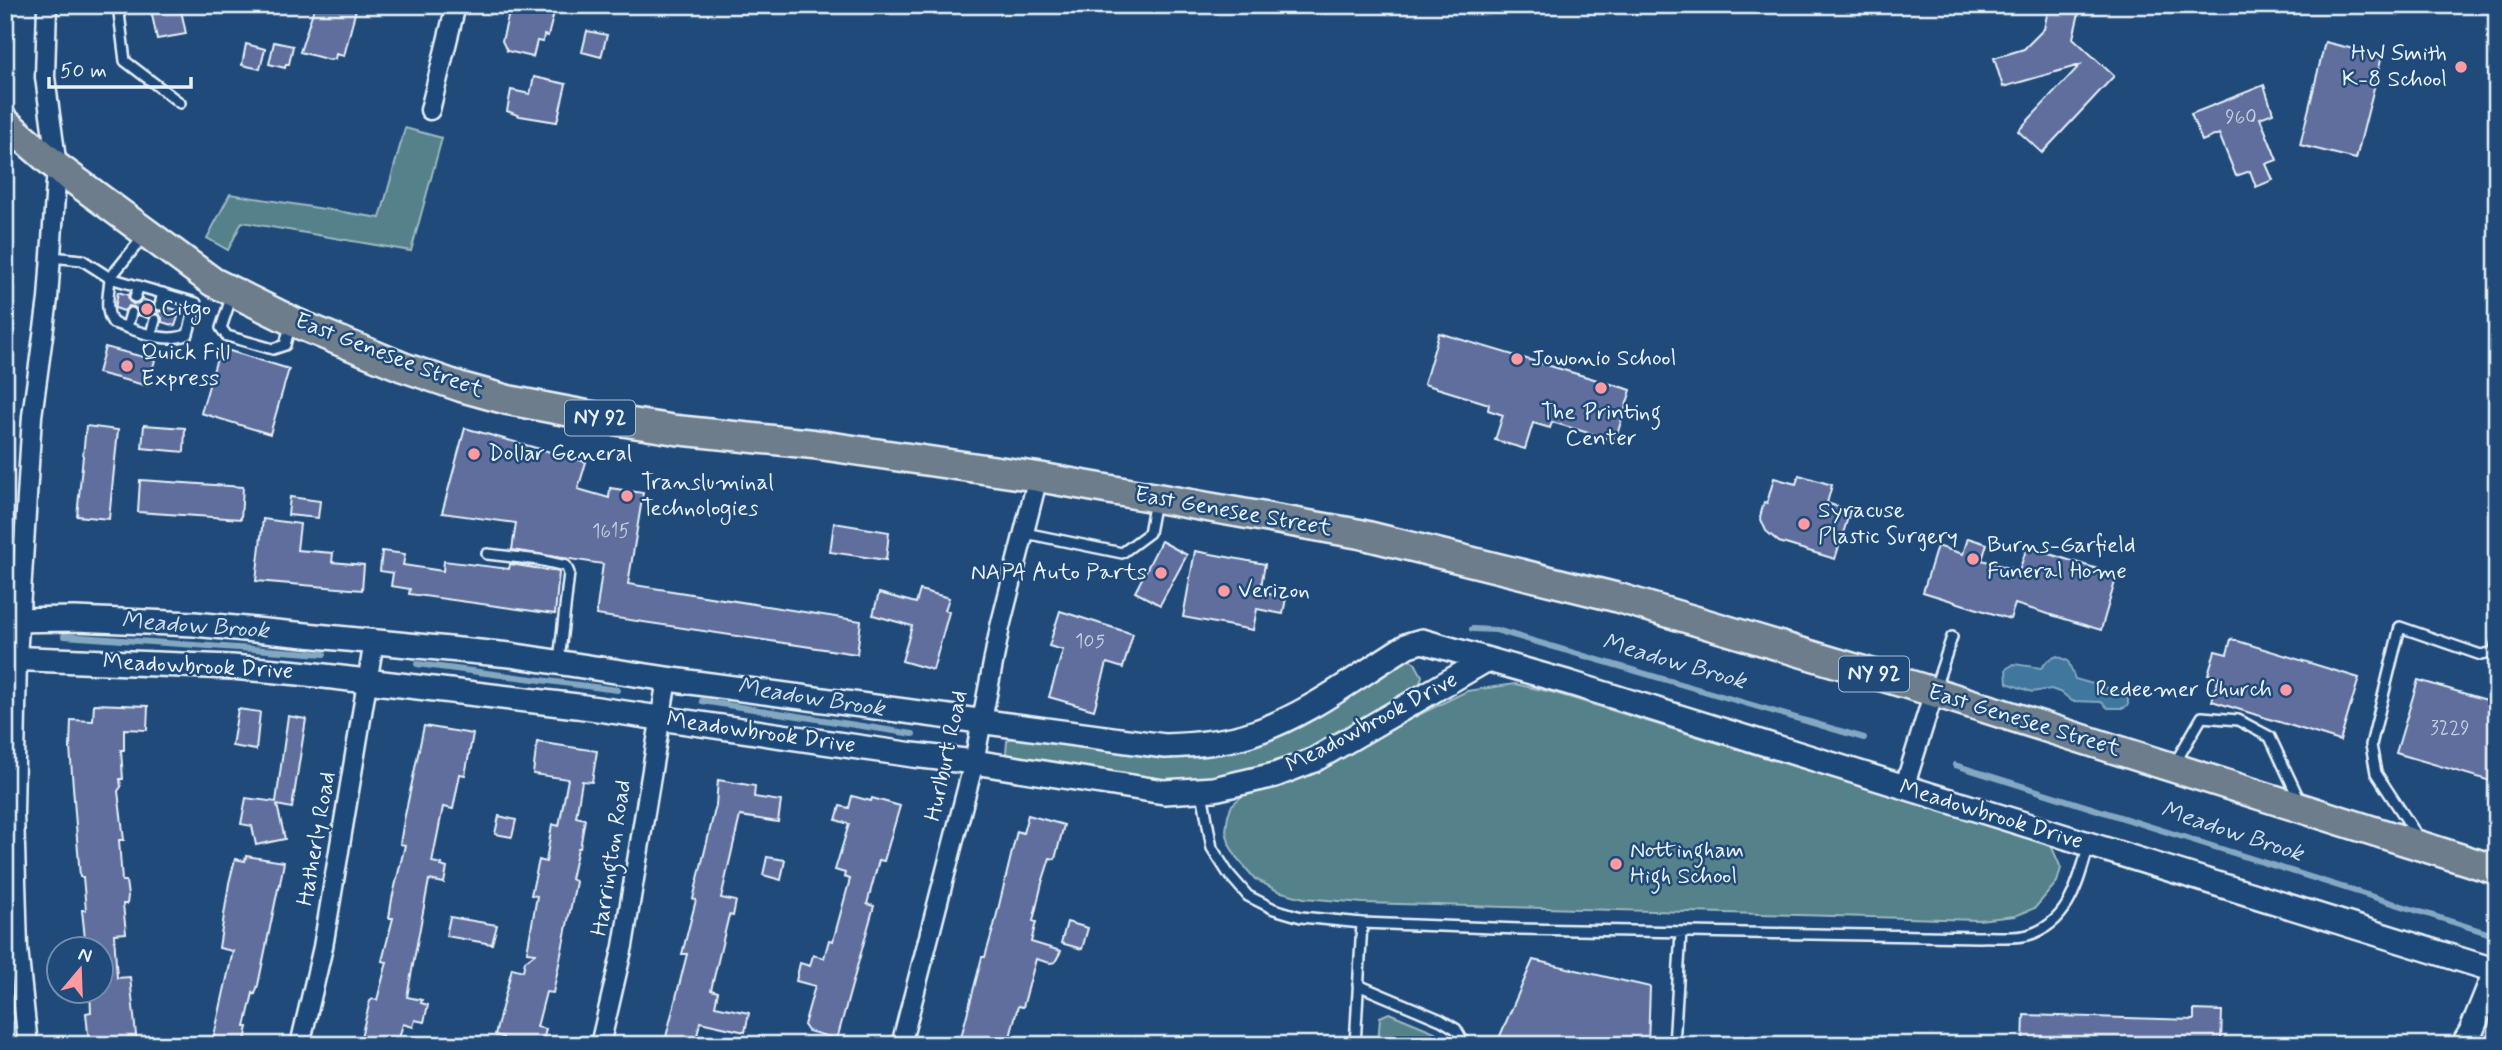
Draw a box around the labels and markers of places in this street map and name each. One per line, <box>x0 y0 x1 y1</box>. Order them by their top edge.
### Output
place label: HW Smith K-8 School <box>2342 39 2447 95</box>
marker: HW Smith K-8 School <box>2453 59 2469 75</box>
place label: Citgo <box>161 294 211 326</box>
marker: Citgo <box>139 301 155 317</box>
place label: Quick Fill Express <box>141 338 230 394</box>
place label: Jowonio School <box>1531 344 1676 374</box>
marker: Jowonio School <box>1509 351 1525 367</box>
marker: Quick Fill Express <box>119 358 135 374</box>
marker: The Printing Center <box>1593 380 1609 396</box>
place label: The Printing Center <box>1541 398 1661 454</box>
place label: Dollar General <box>488 439 632 469</box>
marker: Dollar General <box>466 446 482 462</box>
place label: Transluminal Technologies <box>641 468 774 526</box>
marker: Transluminal Technologies <box>619 488 635 504</box>
place label: Syracuse Plastic Surgery <box>1818 496 1958 552</box>
marker: Syracuse Plastic Surgery <box>1796 516 1812 532</box>
place label: Burns-Garfield Funeral Home <box>1987 531 2136 587</box>
marker: Burns-Garfield Funeral Home <box>1965 551 1981 567</box>
place label: NAPA Auto Parts <box>971 558 1147 588</box>
marker: NAPA Auto Parts <box>1153 565 1169 581</box>
place label: Verizon <box>1238 576 1310 606</box>
marker: Verizon <box>1216 583 1232 599</box>
place label: Redeemer Church <box>2095 675 2272 705</box>
marker: Redeemer Church <box>2278 682 2294 698</box>
place label: Nottingham High School <box>1630 836 1744 894</box>
marker: Nottingham High School <box>1608 856 1624 872</box>

